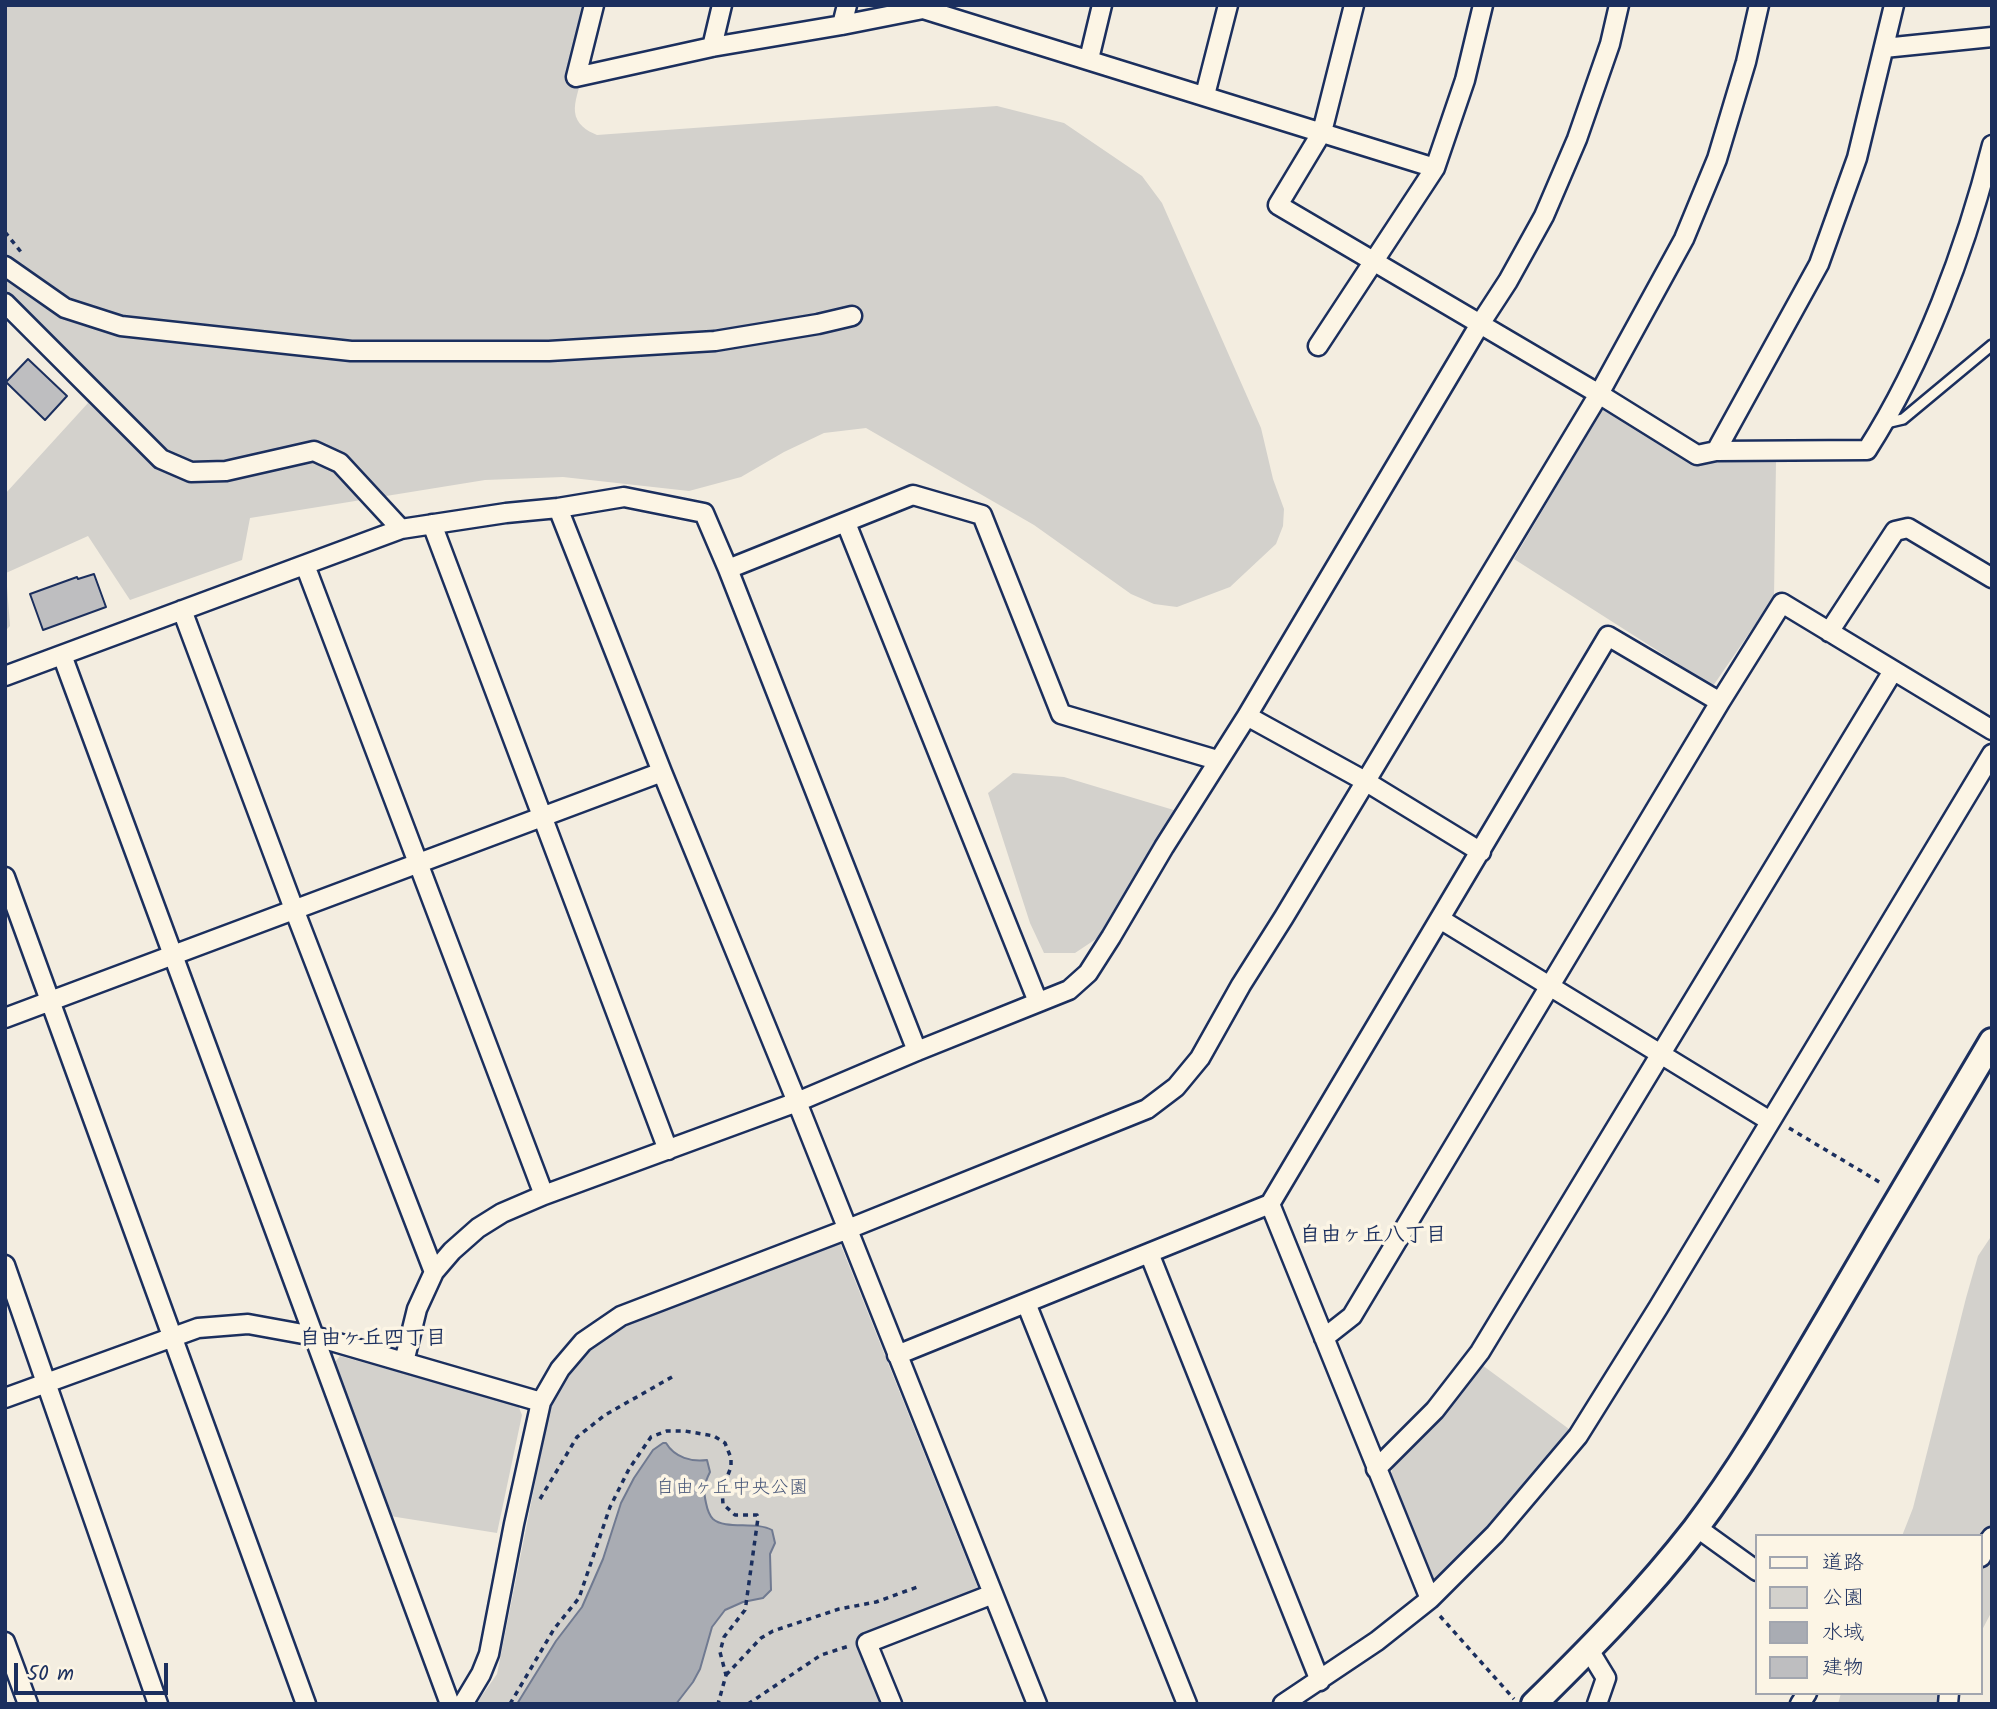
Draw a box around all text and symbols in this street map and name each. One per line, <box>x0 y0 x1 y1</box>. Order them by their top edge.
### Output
district label: 自由ヶ丘八丁目 <box>1300 1224 1446 1250</box>
district label: 自由ヶ丘四丁目 <box>300 1327 446 1353</box>
park label: 自由ヶ丘中央公園 <box>656 1479 808 1501</box>
legend <box>1756 1534 1983 1695</box>
text: 道路 <box>1822 1547 1864 1580</box>
text: 公園 <box>1822 1582 1864 1615</box>
text: 水域 <box>1822 1617 1864 1650</box>
scale bar <box>18 1650 172 1694</box>
text: 建物 <box>1822 1652 1864 1685</box>
text: 50 m <box>27 1658 74 1691</box>

